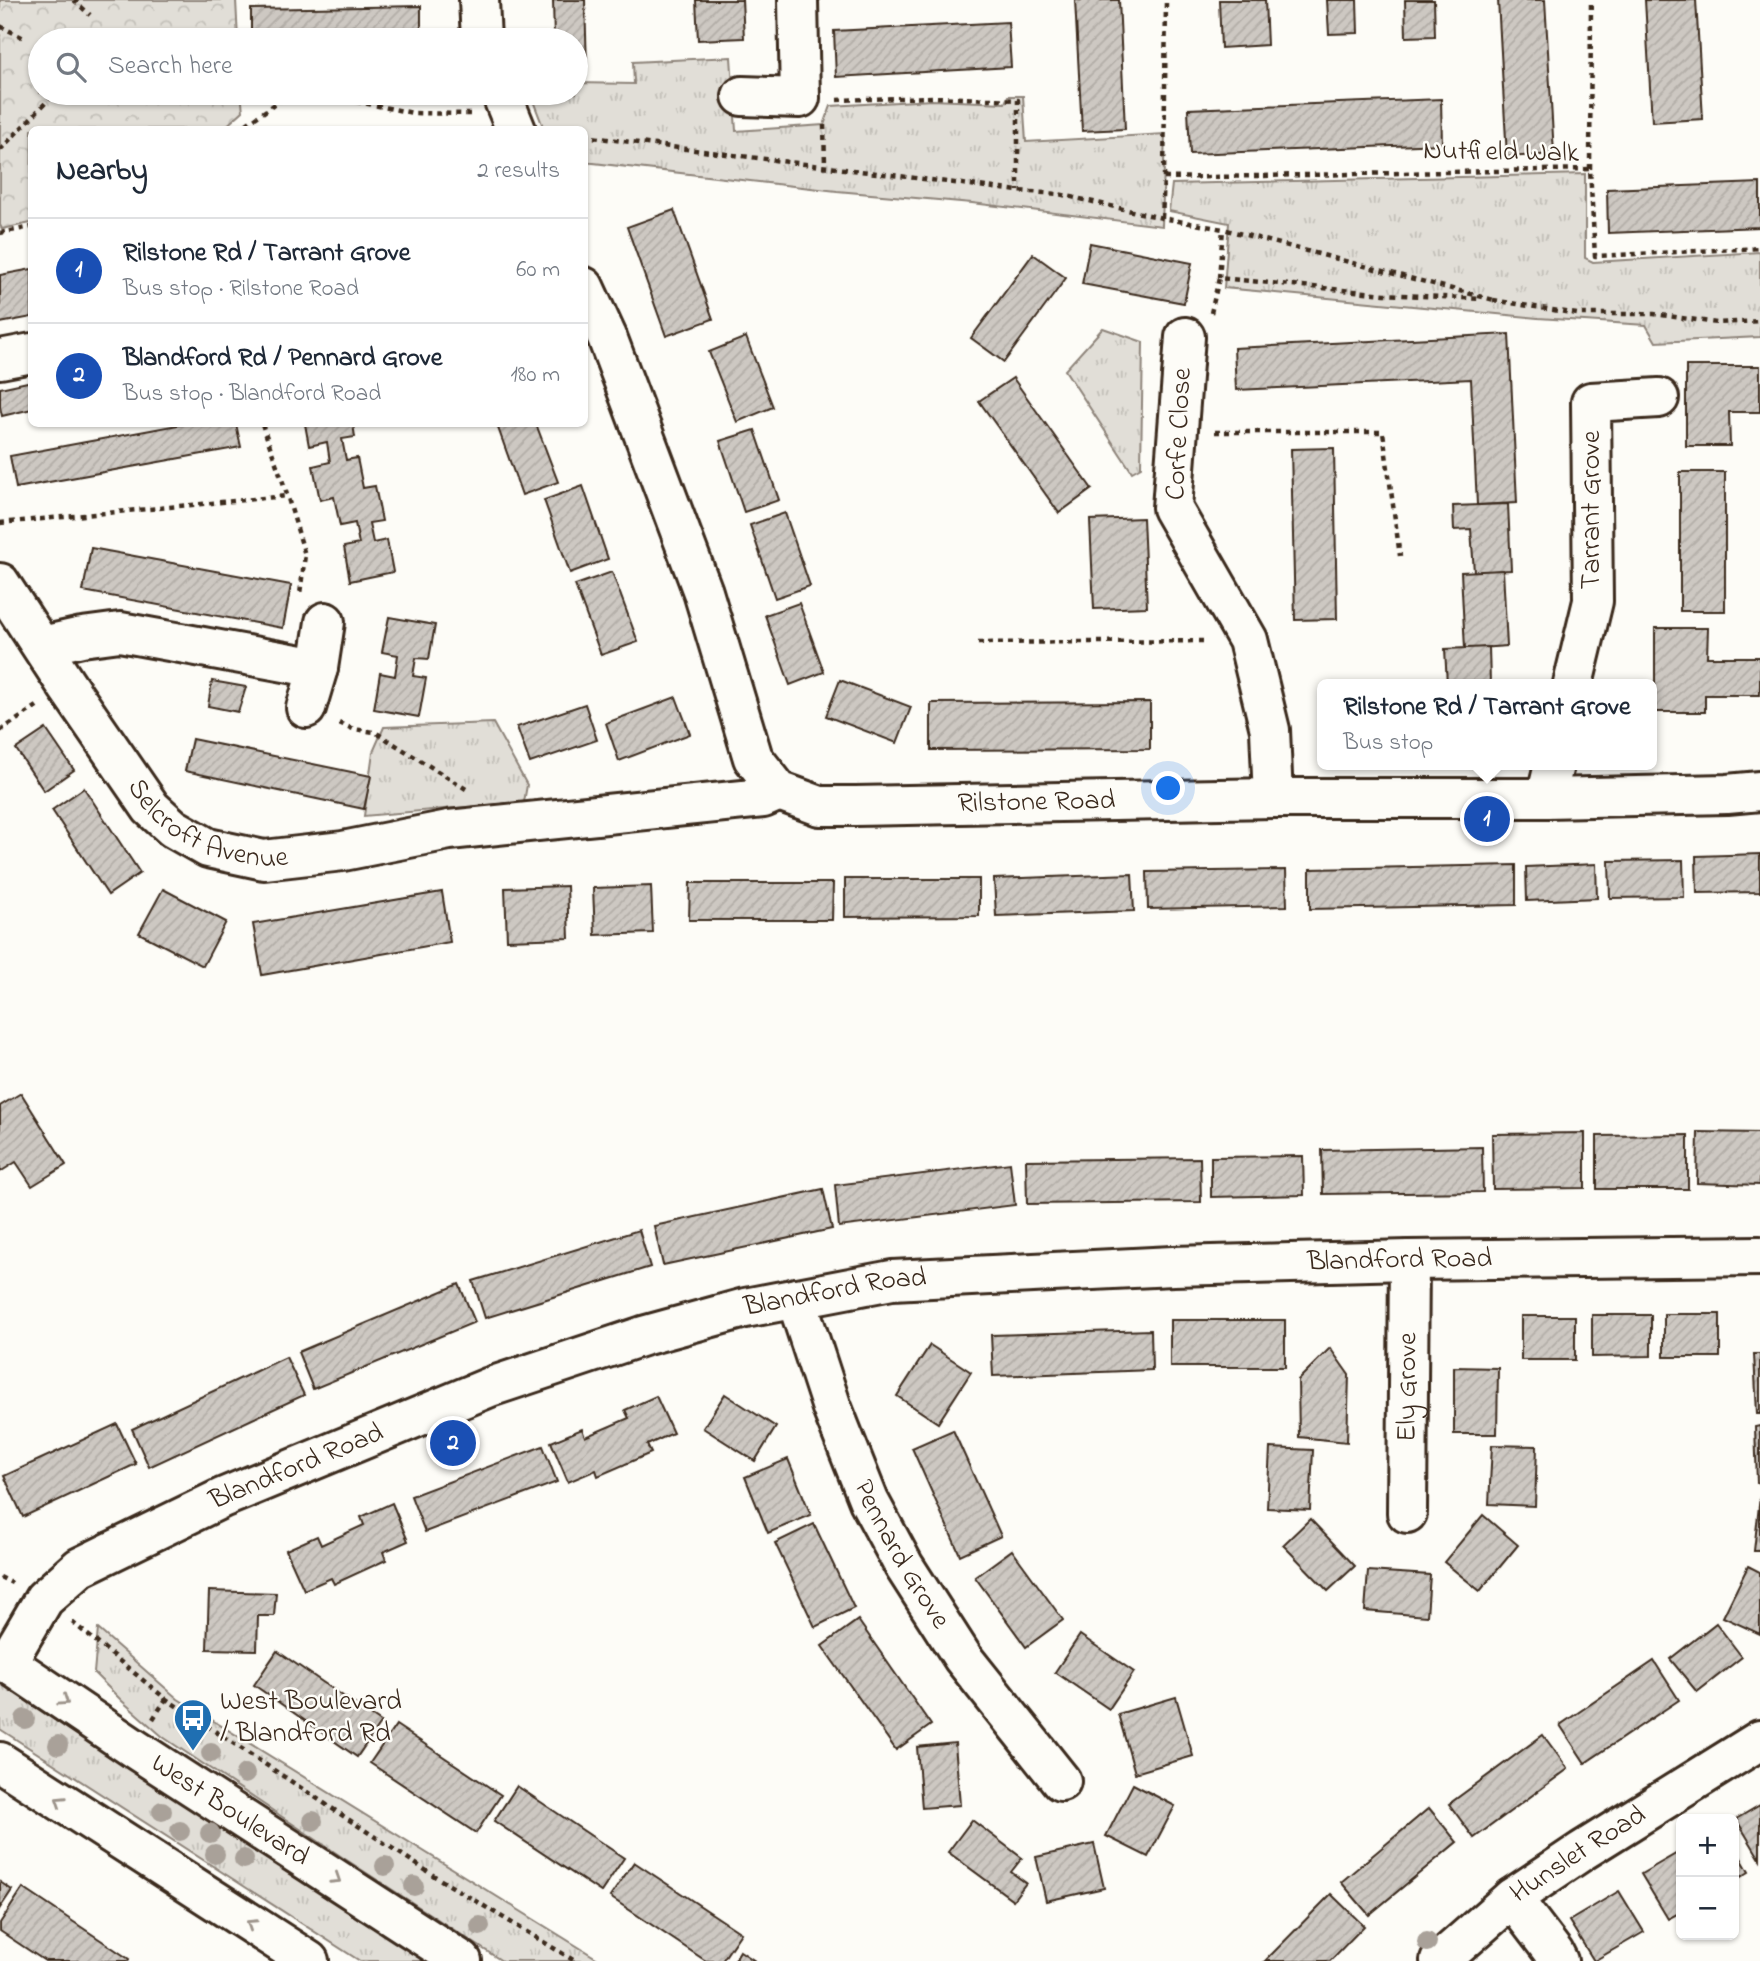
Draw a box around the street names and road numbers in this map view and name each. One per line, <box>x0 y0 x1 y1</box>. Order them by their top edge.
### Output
street label: Nutfield Walk <box>1423 131 1580 175</box>
street label: Corfe Close <box>1156 366 1204 501</box>
street label: Tarrant Grove <box>1572 430 1613 589</box>
street label: Selcroft Avenue <box>116 770 291 881</box>
street label: Rilstone Road <box>957 781 1116 825</box>
street label: Blandford Road <box>1306 1239 1493 1283</box>
street label: Blandford Road <box>740 1258 928 1328</box>
street label: Ely Grove <box>1387 1332 1429 1442</box>
street label: Blandford Road <box>202 1413 390 1522</box>
street label: Pennard Grove <box>842 1474 960 1638</box>
street label: West Boulevard <box>142 1744 318 1877</box>
street label: Hunslet Road <box>1502 1795 1655 1914</box>

